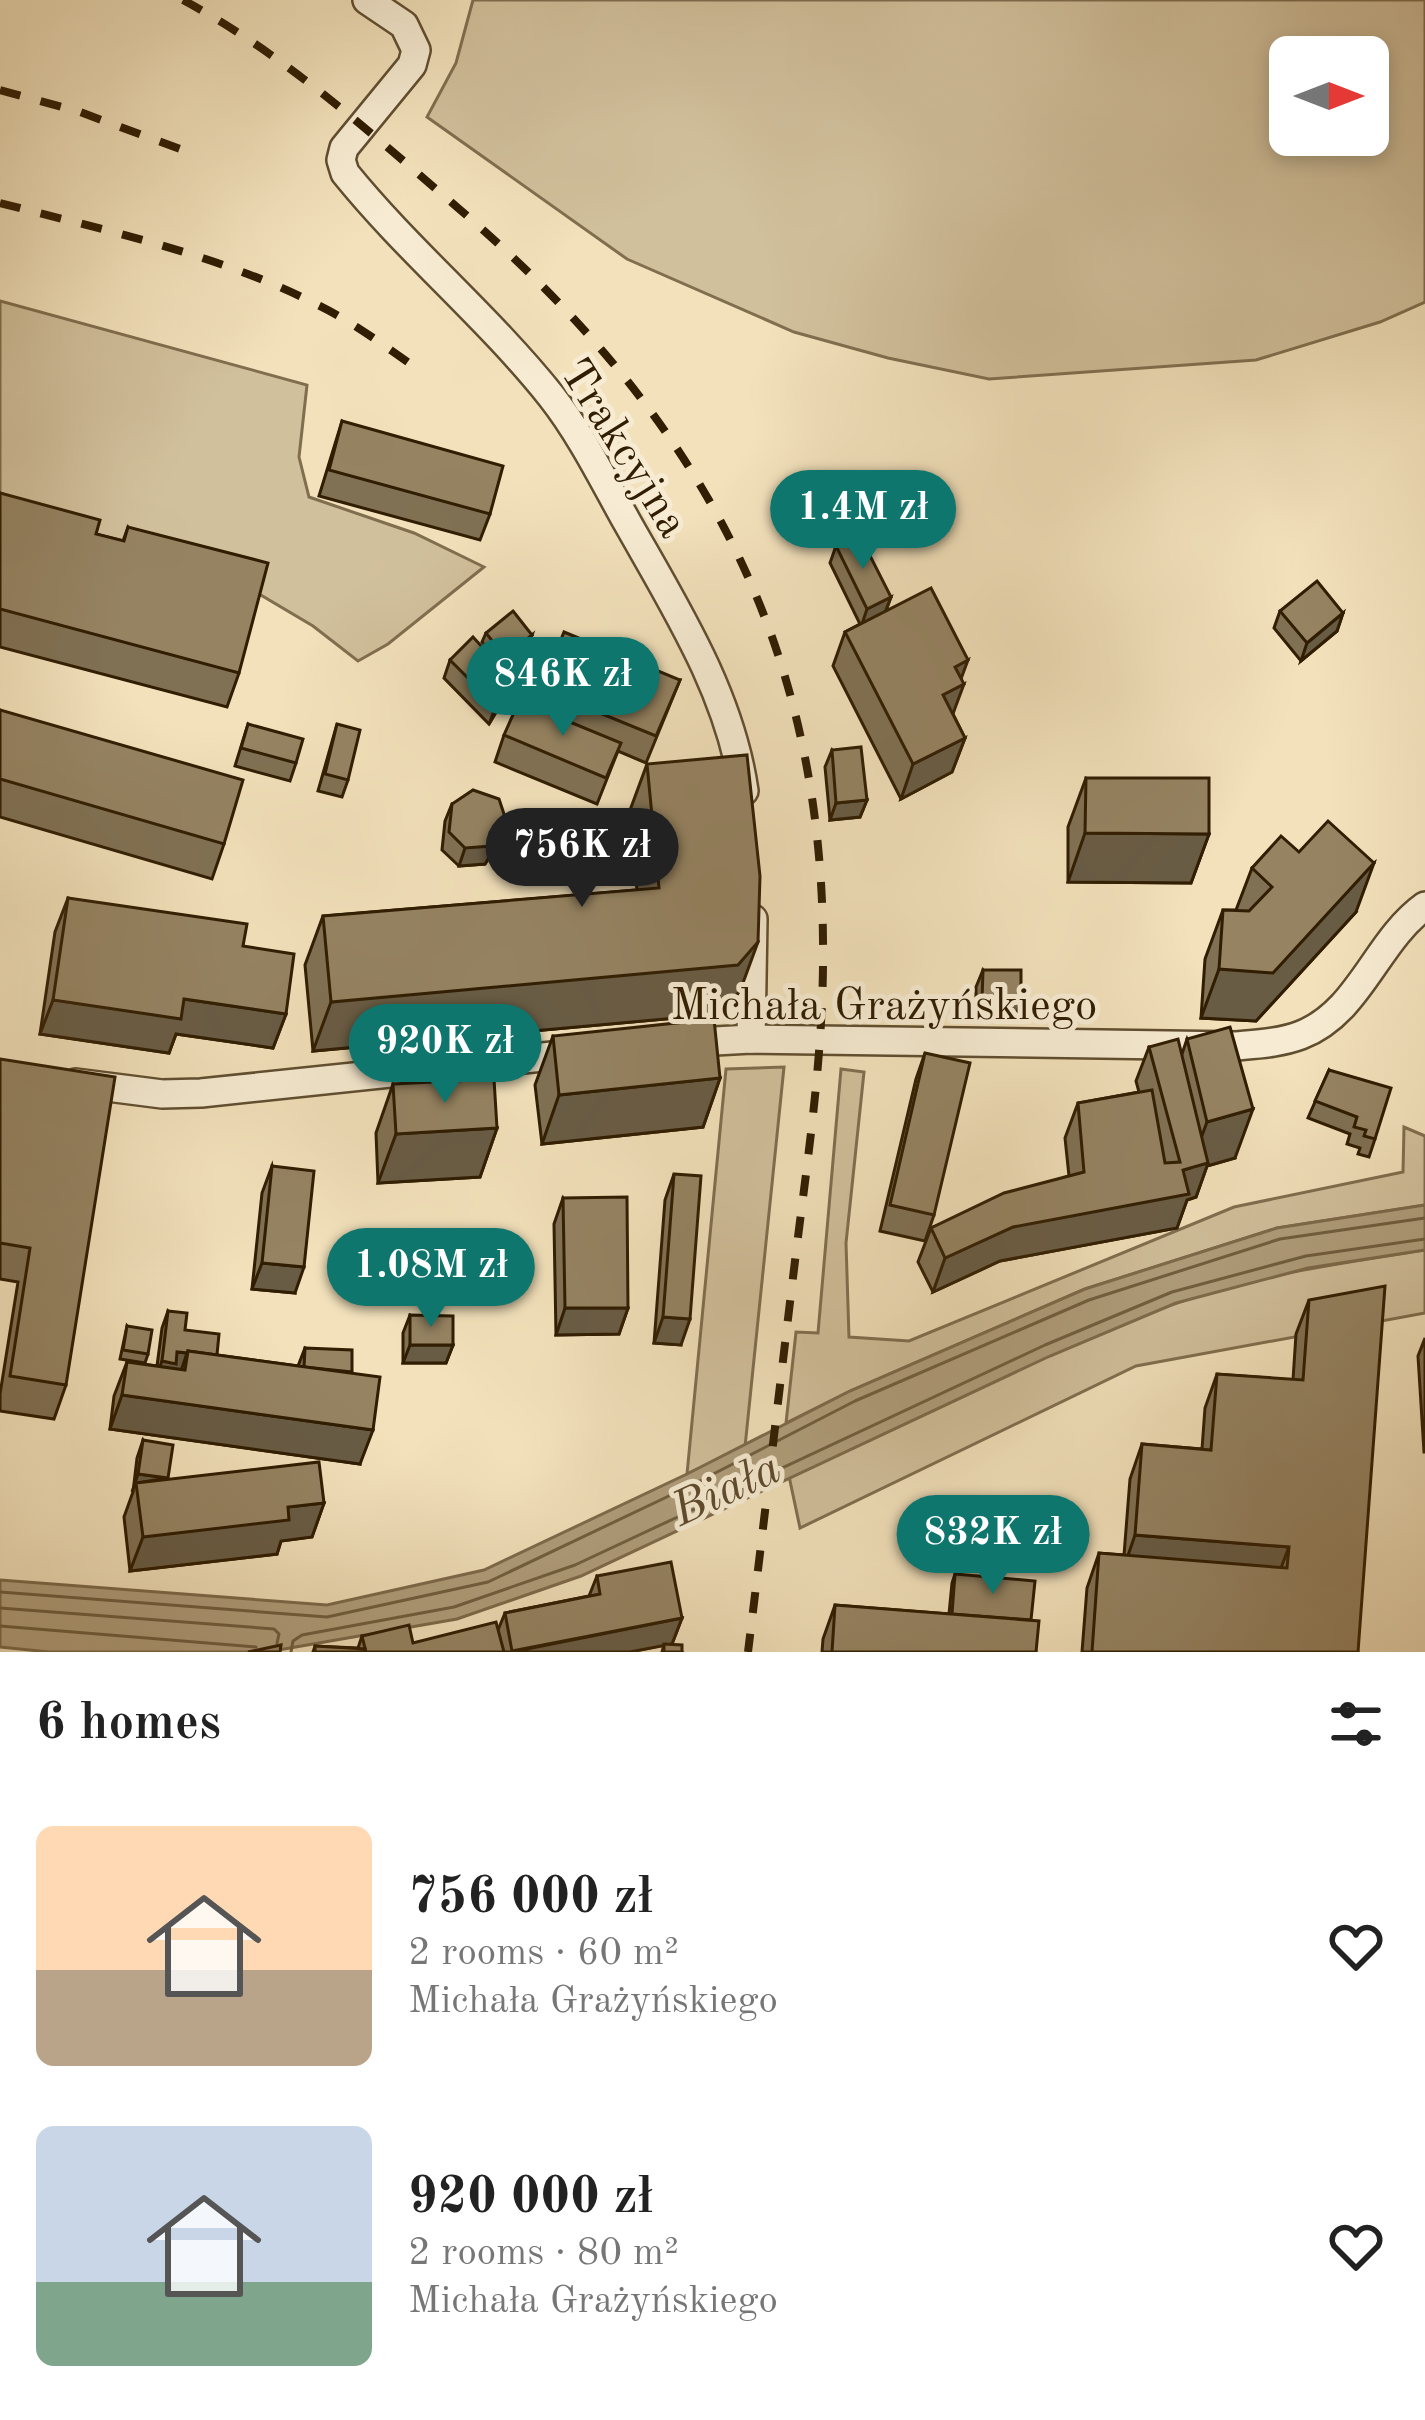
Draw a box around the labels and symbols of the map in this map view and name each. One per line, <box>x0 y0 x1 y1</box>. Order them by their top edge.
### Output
north arrow <box>1269 36 1389 156</box>
street label: Trakcyjna <box>550 352 694 546</box>
pin: 1.4M zł <box>752 470 974 572</box>
pin: 846K zł <box>452 637 674 739</box>
pin: 756K zł <box>471 808 693 910</box>
street label: Michała Grażyńskiego <box>671 985 1097 1030</box>
pin: 920K zł <box>334 1004 556 1106</box>
pin: 1.08M zł <box>307 1228 555 1330</box>
water label: Biała <box>664 1445 789 1537</box>
pin: 832K zł <box>882 1495 1104 1597</box>

